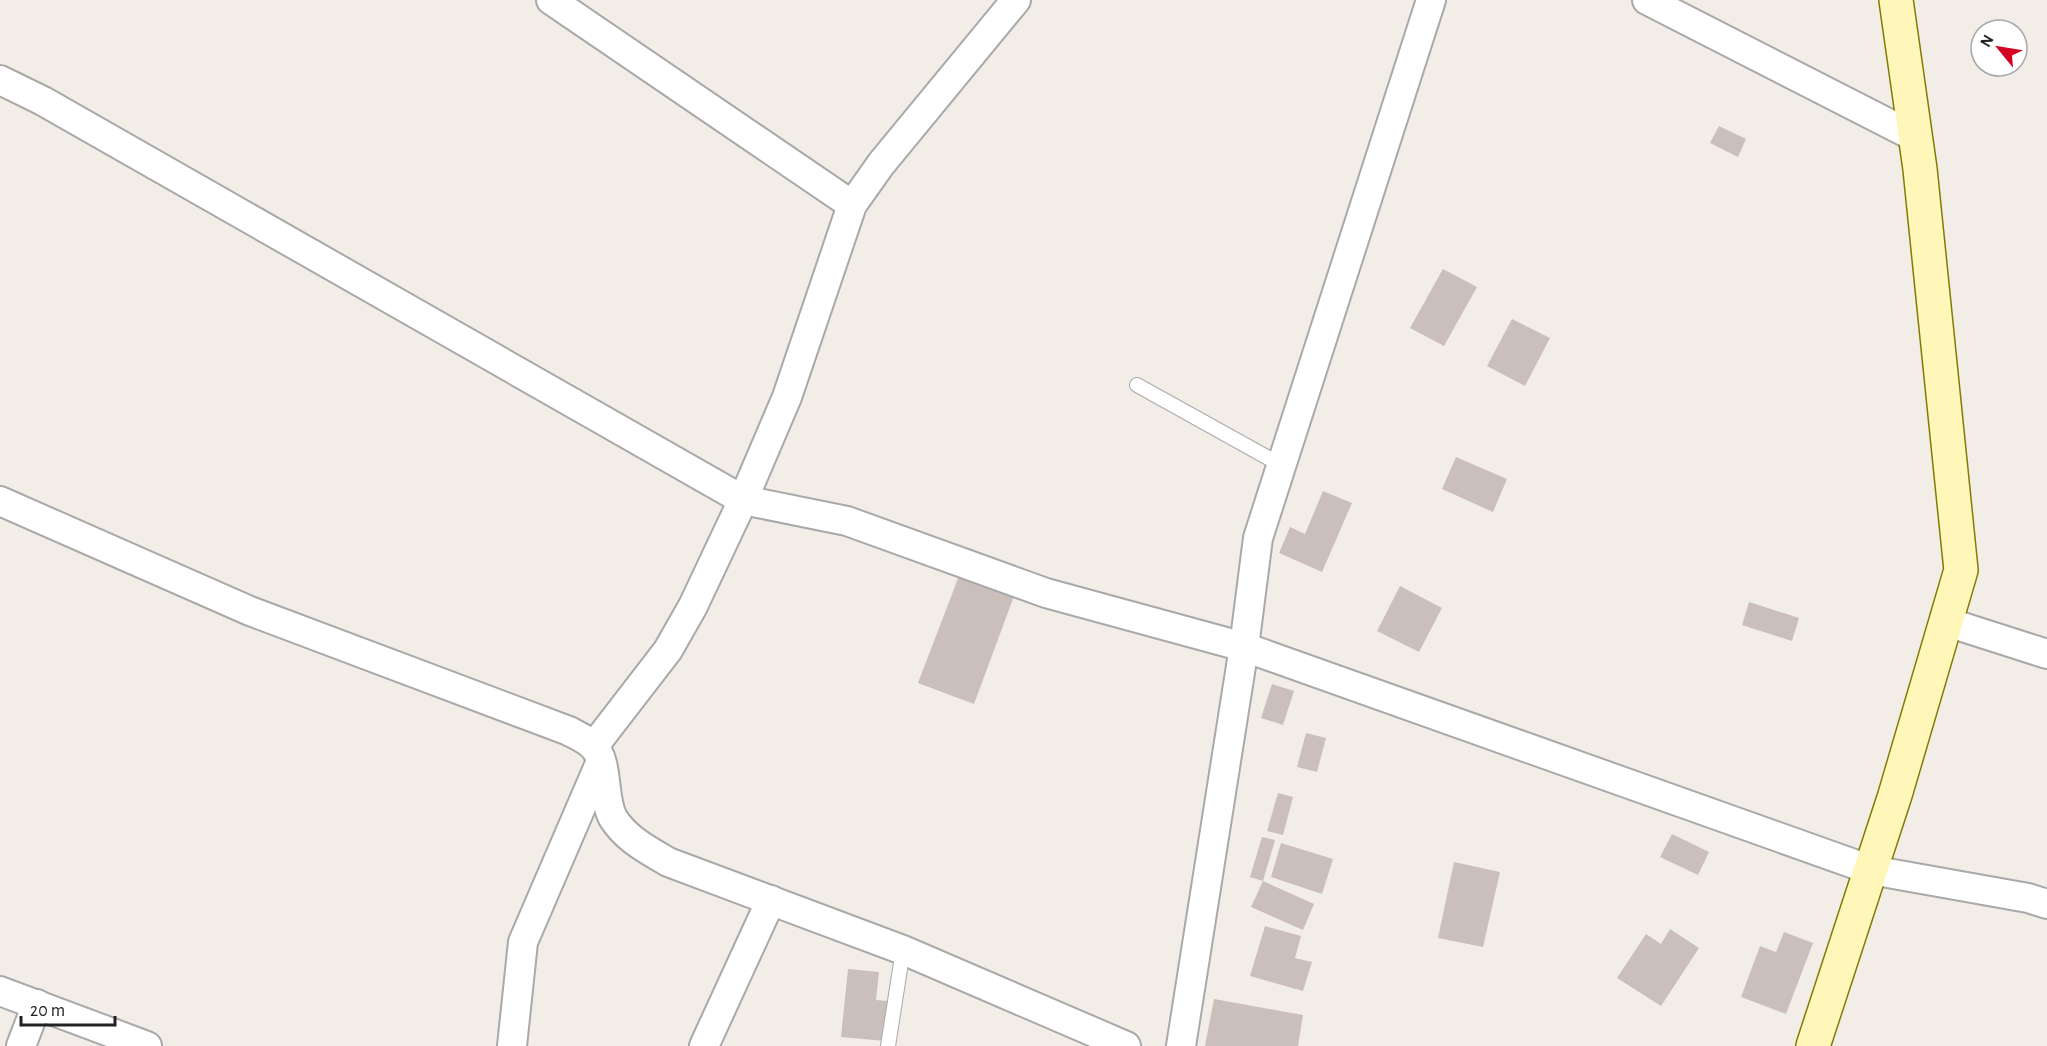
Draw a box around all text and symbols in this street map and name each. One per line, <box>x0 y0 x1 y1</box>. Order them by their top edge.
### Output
north arrow <box>1969 18 2029 78</box>
text: N <box>1977 32 1997 50</box>
scale bar <box>21 989 116 1027</box>
text: 20 m <box>30 1002 65 1020</box>

